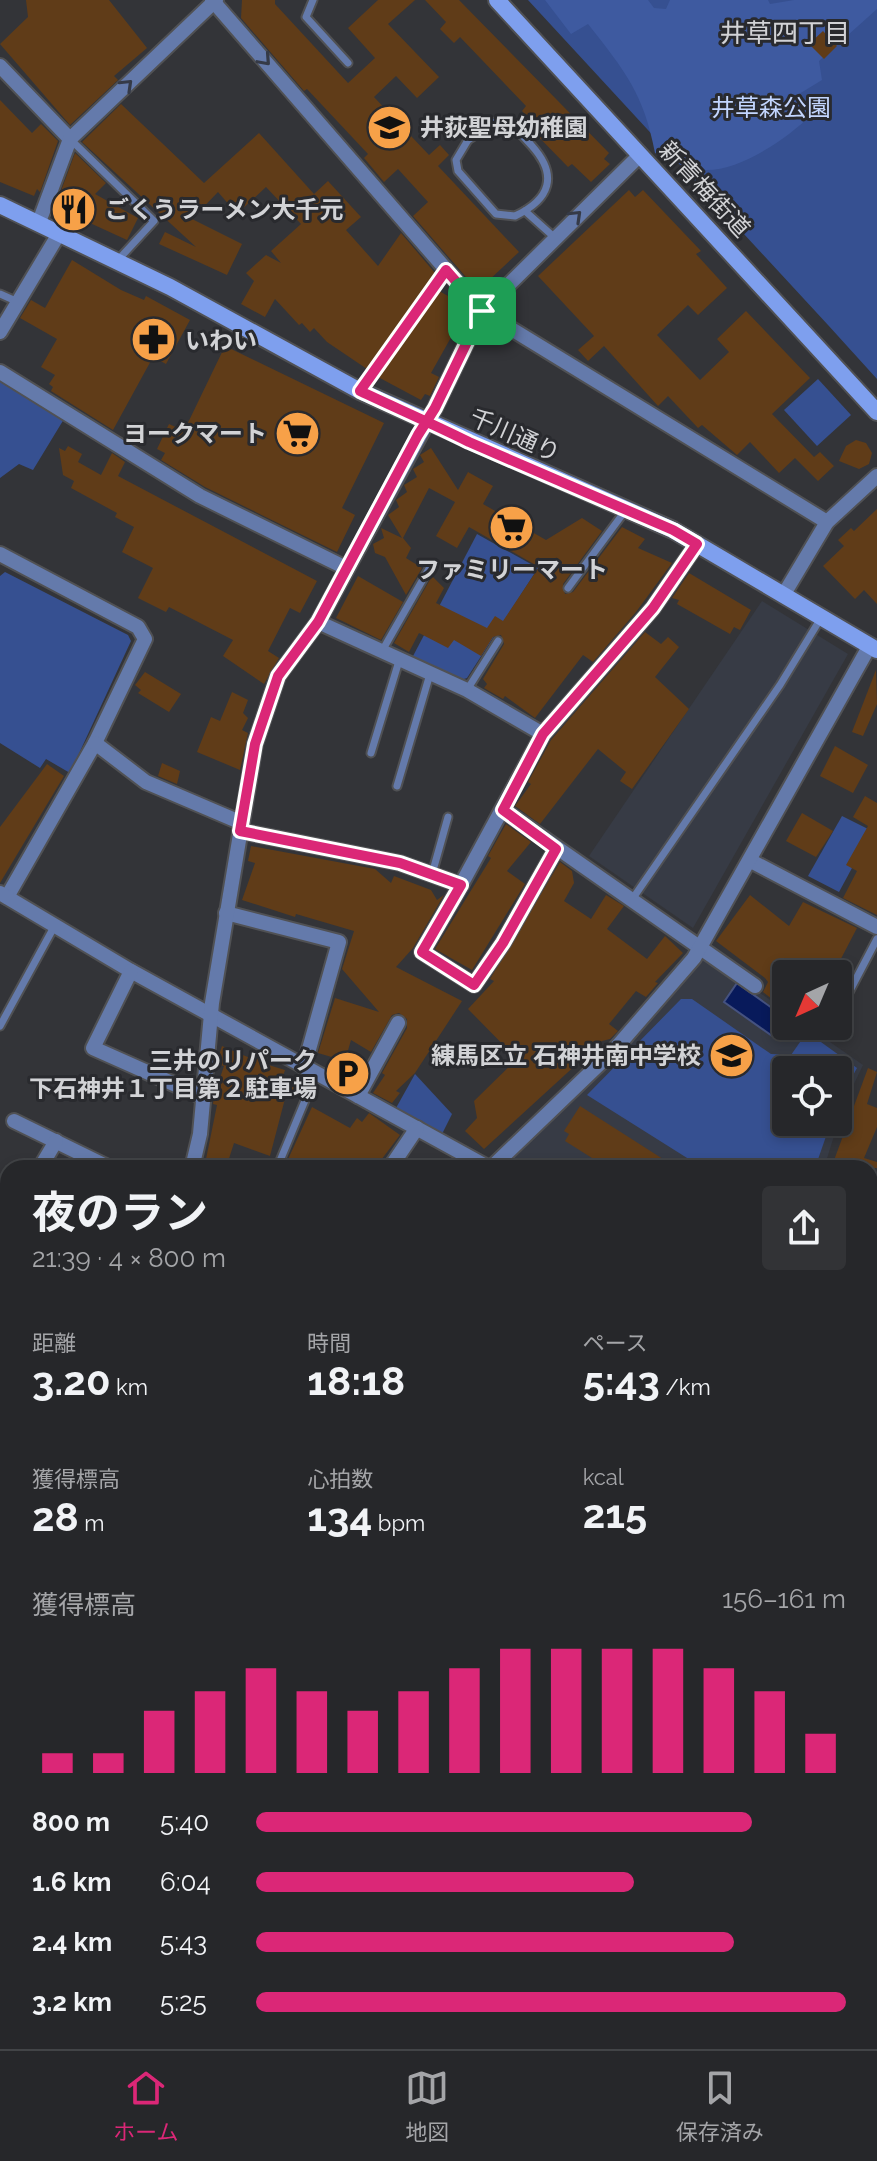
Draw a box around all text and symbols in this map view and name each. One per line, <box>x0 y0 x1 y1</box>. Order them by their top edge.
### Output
district label: 井草四丁目 <box>720 18 850 48</box>
one-way arrow <box>256 51 270 66</box>
one-way arrow <box>118 80 132 95</box>
park label: 井草森公園 <box>711 93 831 122</box>
school or university icon: 井荻聖母幼稚園 <box>365 103 413 151</box>
place label: 井荻聖母幼稚園 <box>420 113 588 142</box>
street label: 新青梅街道 <box>653 135 757 243</box>
restaurant icon: ごくうラーメン大千元 <box>50 185 98 233</box>
place label: ごくうラーメン大千元 <box>105 195 344 224</box>
one-way arrow <box>567 210 581 225</box>
pin <box>448 277 516 345</box>
icon: arrive <box>460 289 504 333</box>
pharmacy icon: いわい <box>130 316 178 364</box>
place label: いわい <box>185 326 257 355</box>
street label: 千川通り <box>465 402 565 468</box>
supermarket icon: ヨークマート <box>274 409 322 457</box>
place label: ヨークマート <box>123 419 267 448</box>
supermarket icon: ファミリーマート <box>488 503 536 551</box>
place label: ファミリーマート <box>416 555 608 584</box>
north arrow <box>772 960 852 1040</box>
map controls <box>772 960 852 1136</box>
school or university icon: 練馬区立 石神井南中学校 <box>708 1031 756 1079</box>
place label: 練馬区立 石神井南中学校 <box>431 1041 701 1070</box>
place label: 三井のリパーク 下石神井１丁目第２駐車場 <box>29 1046 317 1103</box>
parking icon: 三井のリパーク 下石神井１丁目第２駐車場 <box>324 1050 372 1098</box>
button: locate <box>772 1056 852 1136</box>
button: share <box>762 1186 846 1270</box>
text: 夜のラン <box>32 1187 208 1238</box>
text: 21:39 · 4 × 800 m <box>32 1243 226 1273</box>
text: 距離 <box>32 1330 76 1356</box>
text: 時間 <box>307 1330 351 1356</box>
text: ペース <box>583 1330 648 1356</box>
text: 3.20 <box>32 1357 110 1404</box>
text: 18:18 <box>307 1357 405 1404</box>
text: 5:43 <box>583 1357 660 1404</box>
text: km <box>110 1374 148 1400</box>
text: /km <box>660 1374 711 1400</box>
text: kcal <box>583 1464 624 1490</box>
text: 獲得標高 <box>32 1466 120 1492</box>
text: 心拍数 <box>307 1466 373 1492</box>
text: 215 <box>583 1490 647 1537</box>
text: 28 <box>32 1493 79 1540</box>
text: 134 <box>307 1493 372 1540</box>
text: m <box>79 1510 105 1536</box>
text: bpm <box>372 1510 425 1536</box>
text: 156–161 m <box>722 1584 846 1614</box>
text: 獲得標高 <box>32 1590 136 1620</box>
text: 800 m <box>32 1807 110 1837</box>
text: 5:40 <box>160 1807 209 1837</box>
text: 1.6 km <box>32 1867 111 1897</box>
text: 6:04 <box>160 1867 211 1897</box>
text: 2.4 km <box>32 1927 112 1957</box>
text: 5:43 <box>160 1927 207 1957</box>
text: 3.2 km <box>32 1987 112 2017</box>
text: 5:25 <box>160 1987 207 2017</box>
tab: ホーム <box>113 2066 179 2146</box>
tab: 地図 <box>405 2066 449 2146</box>
tab: 保存済み <box>676 2066 764 2146</box>

